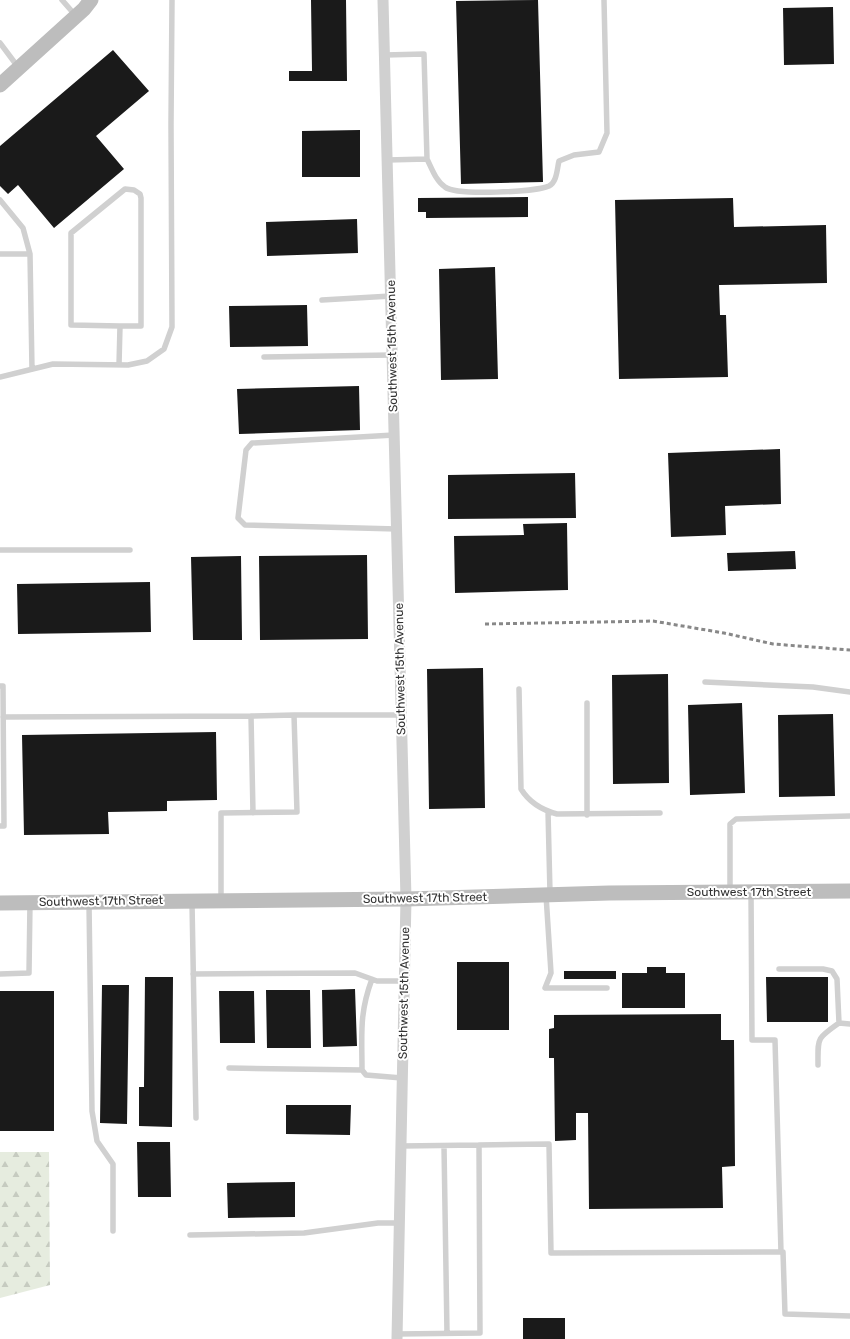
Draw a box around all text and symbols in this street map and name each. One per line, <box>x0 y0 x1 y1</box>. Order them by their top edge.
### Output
street label: Southwest 15th Avenue <box>384 279 400 412</box>
street label: Southwest 15th Avenue <box>392 602 408 735</box>
street label: Southwest 17th Street <box>687 885 811 899</box>
street label: Southwest 17th Street <box>363 890 488 906</box>
street label: Southwest 17th Street <box>39 893 164 909</box>
street label: Southwest 15th Avenue <box>396 926 412 1059</box>

